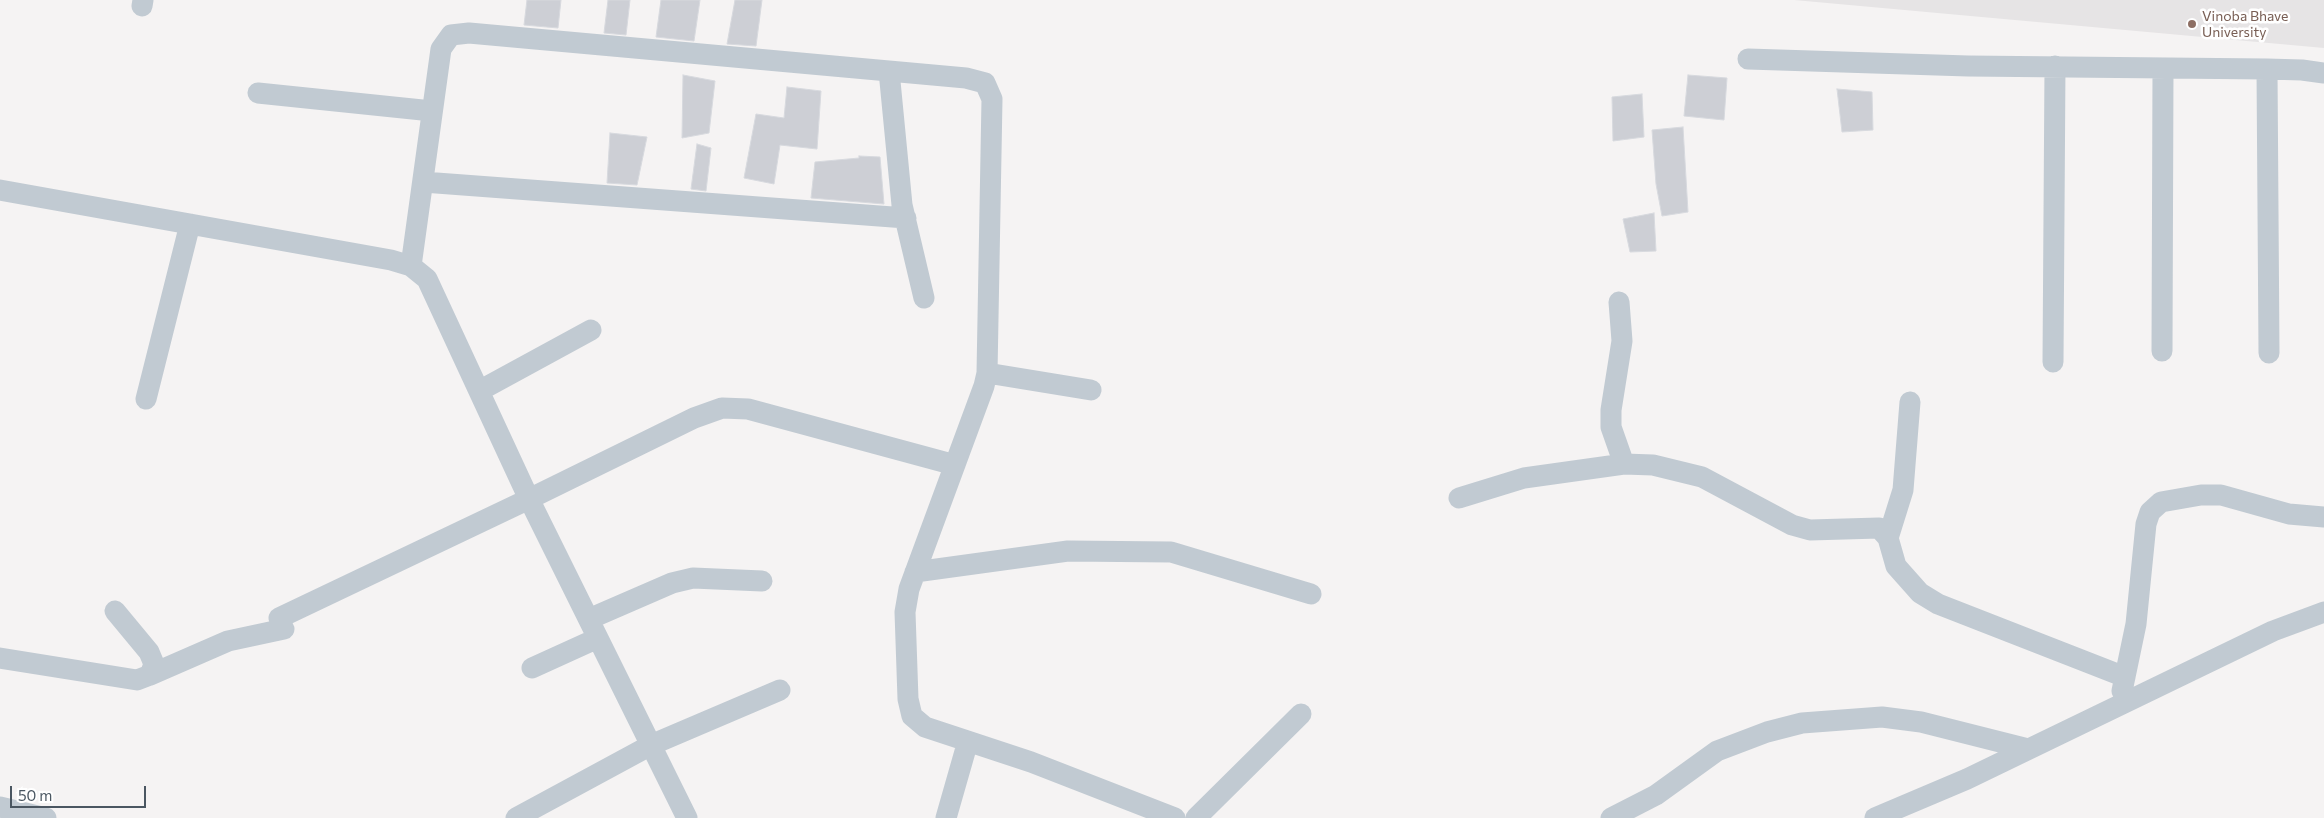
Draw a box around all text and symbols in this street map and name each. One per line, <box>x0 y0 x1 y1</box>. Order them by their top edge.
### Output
place label: Vinoba Bhave University <box>2202 8 2288 40</box>
marker: Vinoba Bhave University <box>2186 18 2198 30</box>
scale bar <box>12 776 149 808</box>
text: 50 m <box>18 786 52 804</box>

